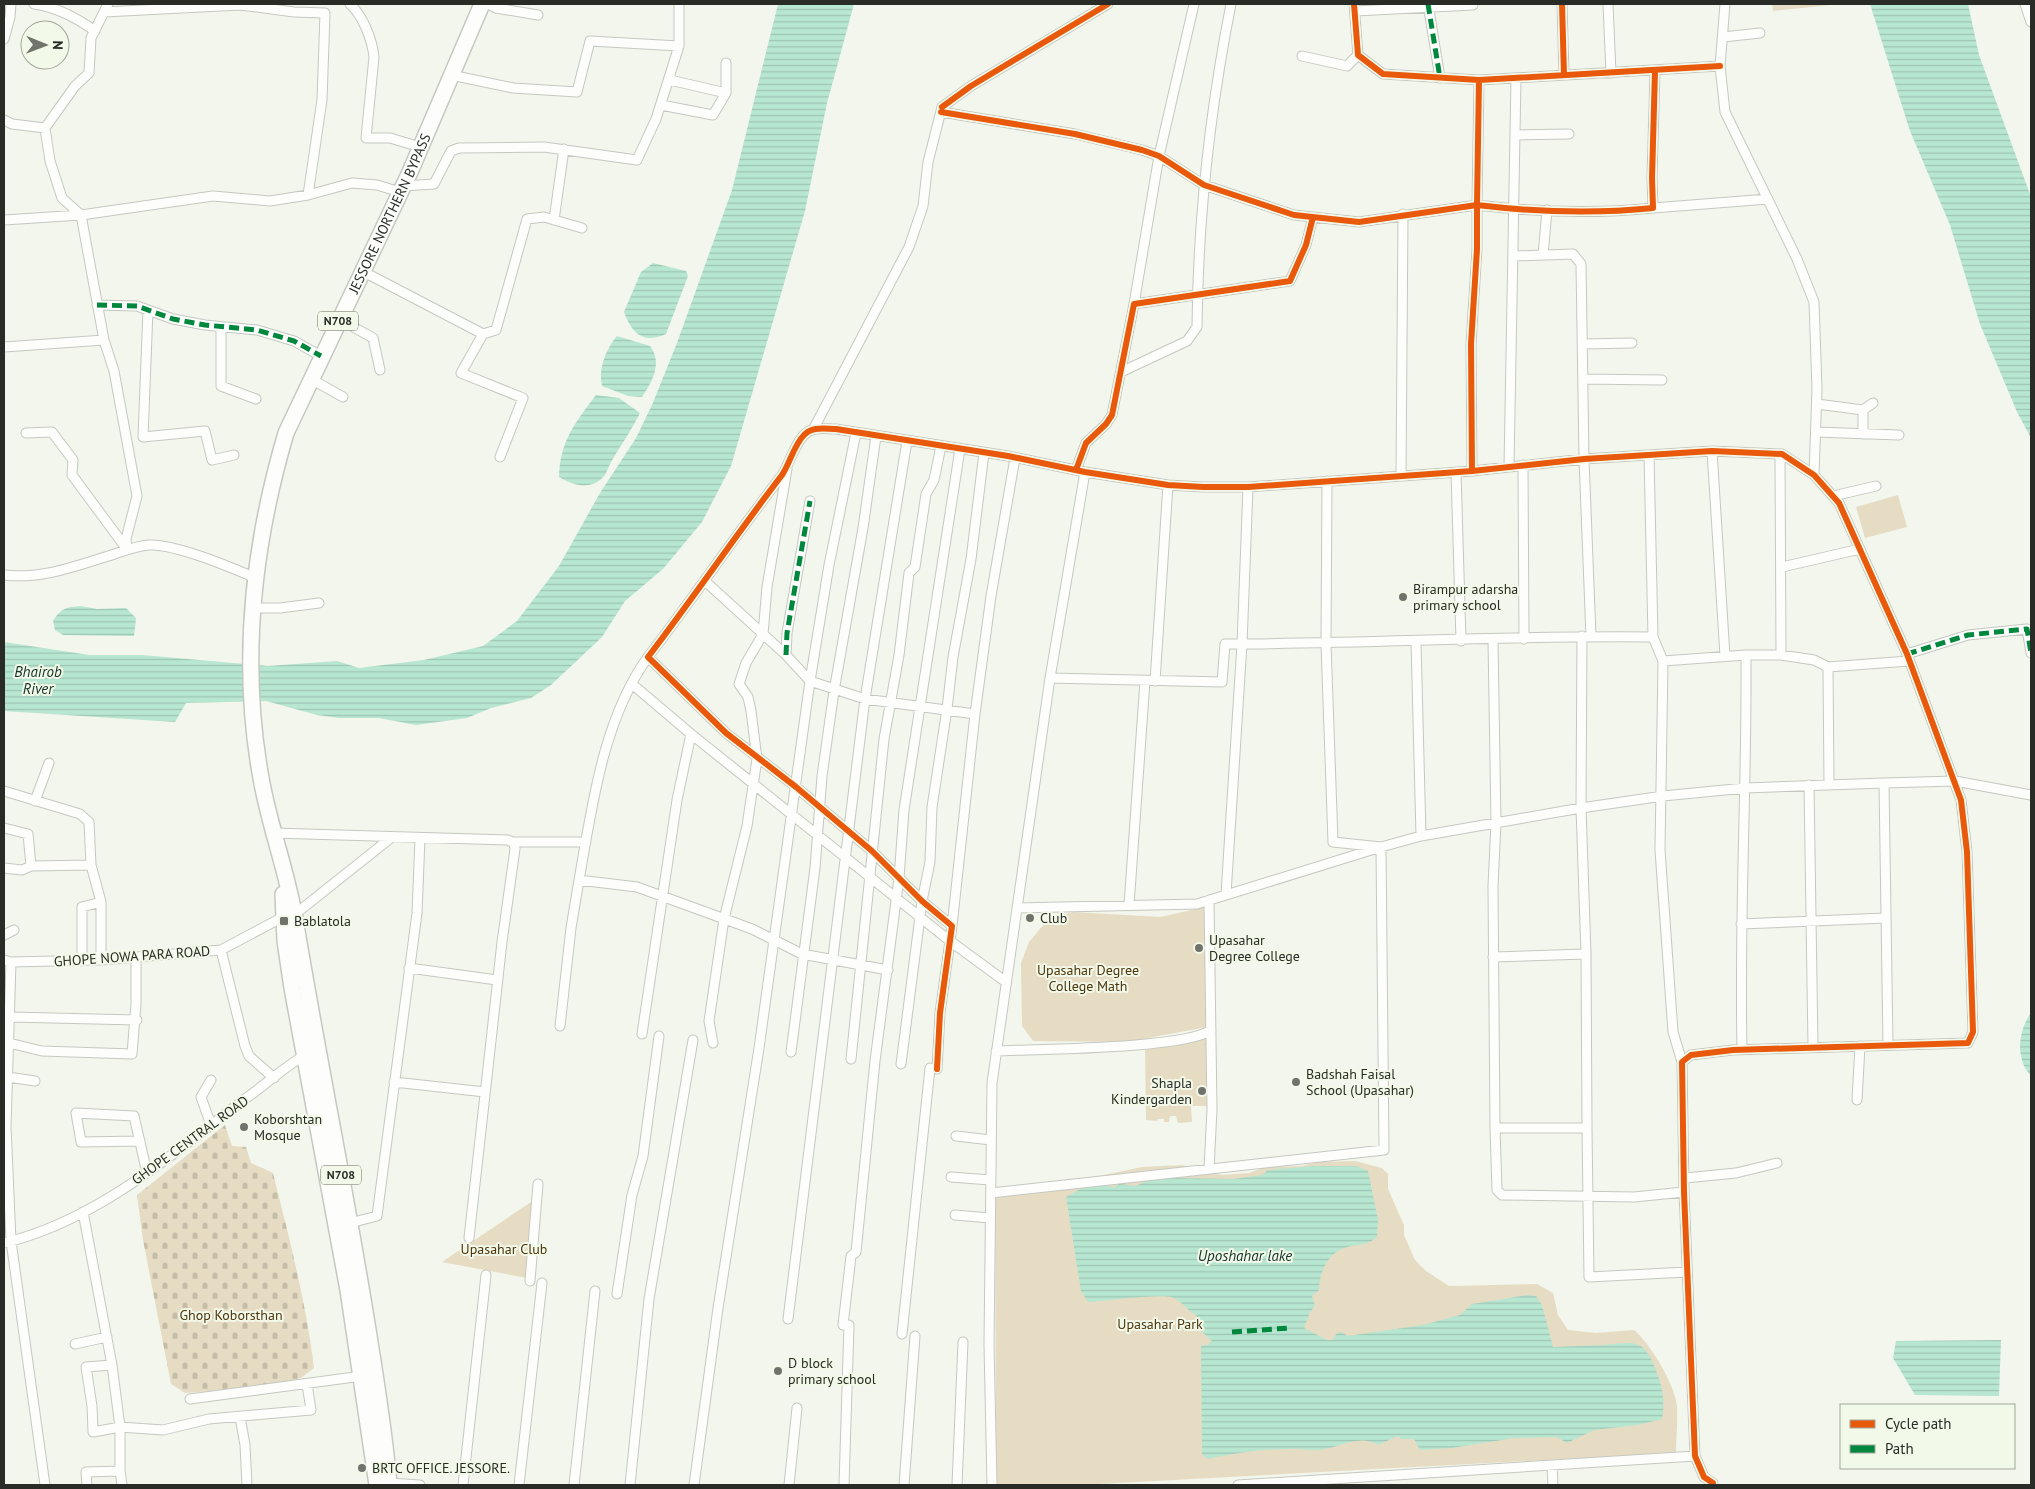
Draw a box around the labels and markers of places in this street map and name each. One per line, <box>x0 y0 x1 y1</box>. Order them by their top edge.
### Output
place label: Birampur adarsha primary school <box>1413 580 1518 614</box>
marker: Birampur adarsha primary school <box>1397 591 1409 603</box>
place label: Club <box>1040 909 1067 927</box>
place label: Bablatola <box>294 912 351 930</box>
marker: Club <box>1024 912 1036 924</box>
marker: Bablatola <box>278 915 290 927</box>
place label: Upasahar Degree College <box>1209 931 1300 965</box>
marker: Upasahar Degree College <box>1193 942 1205 954</box>
place label: Badshah Faisal School (Upasahar) <box>1306 1065 1414 1099</box>
place label: Shapla Kindergarden <box>1111 1074 1192 1108</box>
marker: Badshah Faisal School (Upasahar) <box>1290 1076 1302 1088</box>
marker: Shapla Kindergarden <box>1196 1085 1208 1097</box>
place label: Koborshtan Mosque <box>254 1110 322 1144</box>
marker: Koborshtan Mosque <box>238 1121 250 1133</box>
place label: D block primary school <box>788 1354 876 1388</box>
marker: D block primary school <box>772 1365 784 1377</box>
place label: BRTC OFFICE. JESSORE. <box>372 1459 510 1477</box>
marker: BRTC OFFICE. JESSORE. <box>356 1462 368 1474</box>

